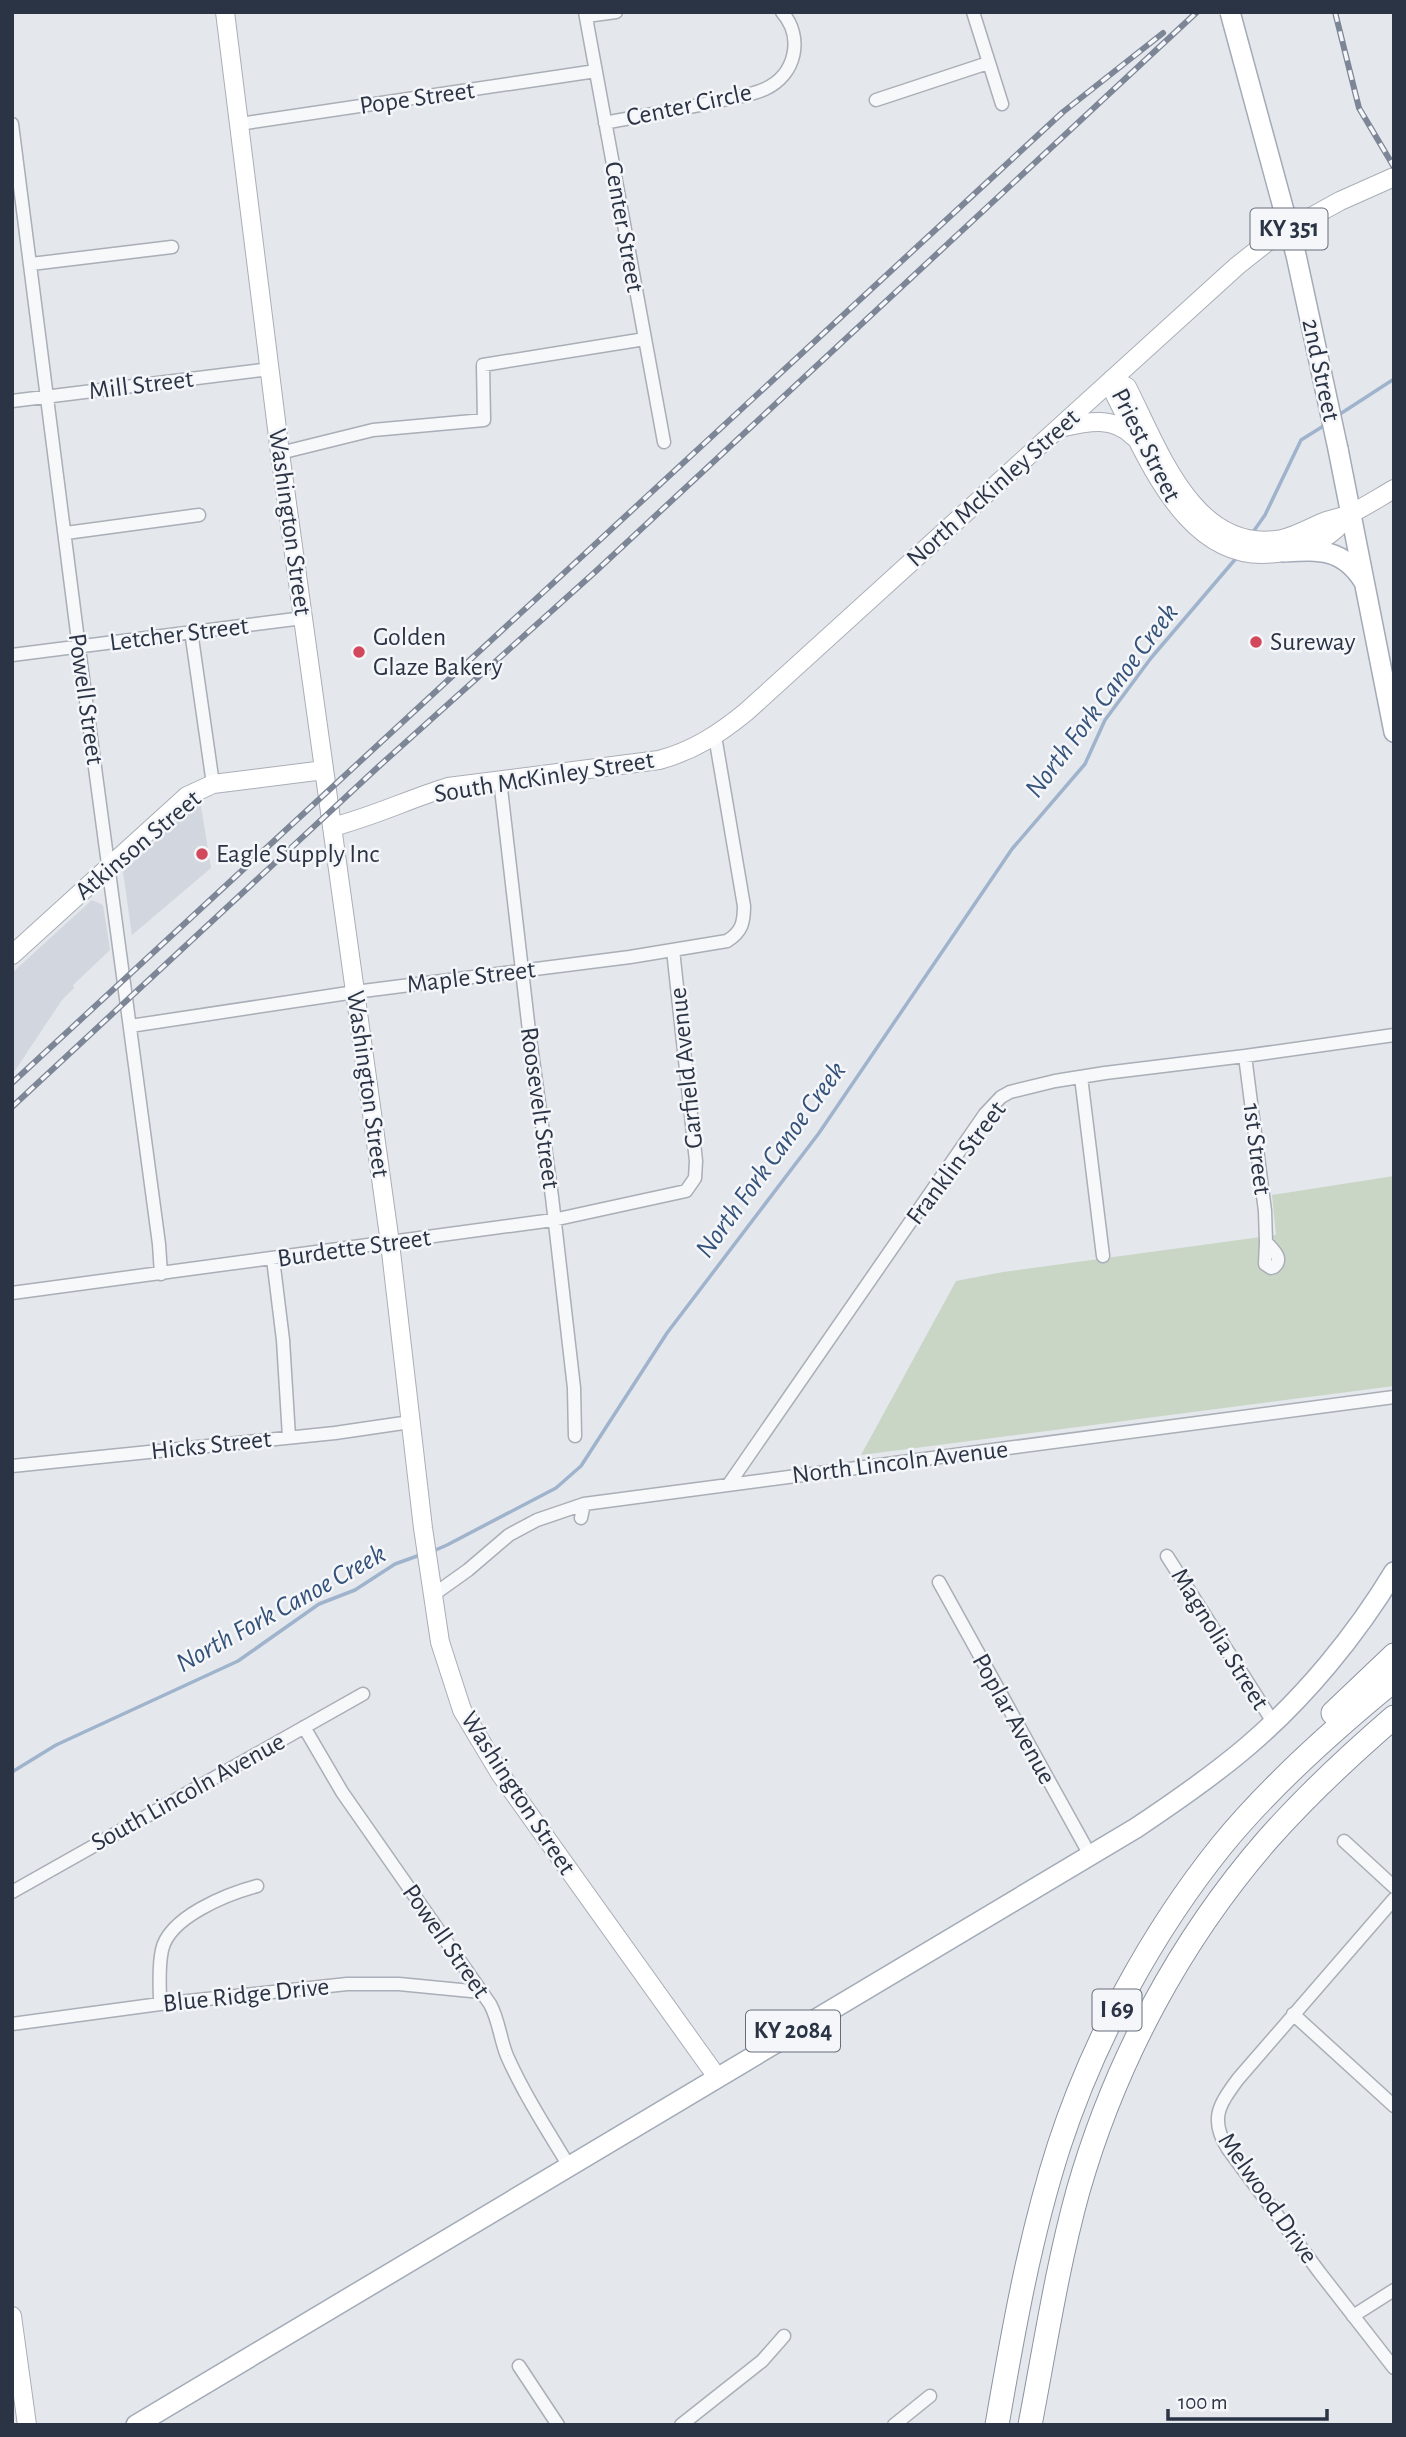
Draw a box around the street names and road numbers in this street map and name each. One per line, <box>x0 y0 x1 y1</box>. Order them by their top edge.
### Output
street label: Pope Street <box>358 77 476 119</box>
street label: Center Circle <box>624 79 754 131</box>
street label: Center Street <box>600 160 648 294</box>
road number: KY 351 <box>1250 209 1328 250</box>
street label: 2nd Street <box>1297 316 1345 424</box>
street label: Mill Street <box>87 366 195 404</box>
street label: Priest Street <box>1106 384 1186 506</box>
street label: North McKinley Street <box>902 404 1084 572</box>
street label: Washington Street <box>264 427 316 617</box>
street label: Letcher Street <box>108 613 250 655</box>
street label: Powell Street <box>64 632 108 766</box>
street label: South McKinley Street <box>432 747 656 807</box>
street label: Atkinson Street <box>70 785 206 905</box>
street label: Maple Street <box>405 956 537 998</box>
street label: Garfield Avenue <box>665 986 707 1150</box>
street label: Washington Street <box>342 989 394 1179</box>
street label: Roosevelt Street <box>516 1025 564 1191</box>
street label: Franklin Street <box>901 1096 1011 1230</box>
street label: 1st Street <box>1238 1102 1276 1196</box>
street label: Burdette Street <box>276 1224 432 1272</box>
street label: Hicks Street <box>149 1426 273 1464</box>
street label: North Lincoln Avenue <box>790 1436 1010 1488</box>
street label: Magnolia Street <box>1166 1564 1274 1714</box>
street label: Poplar Avenue <box>967 1649 1061 1789</box>
street label: Washington Street <box>456 1707 580 1879</box>
street label: South Lincoln Avenue <box>87 1728 289 1856</box>
street label: Powell Street <box>397 1879 495 2003</box>
street label: Blue Ridge Drive <box>162 1973 330 2017</box>
road number: I 69 <box>1092 1990 1142 2031</box>
road number: KY 2084 <box>746 2010 840 2052</box>
street label: Melwood Drive <box>1213 2128 1323 2268</box>

